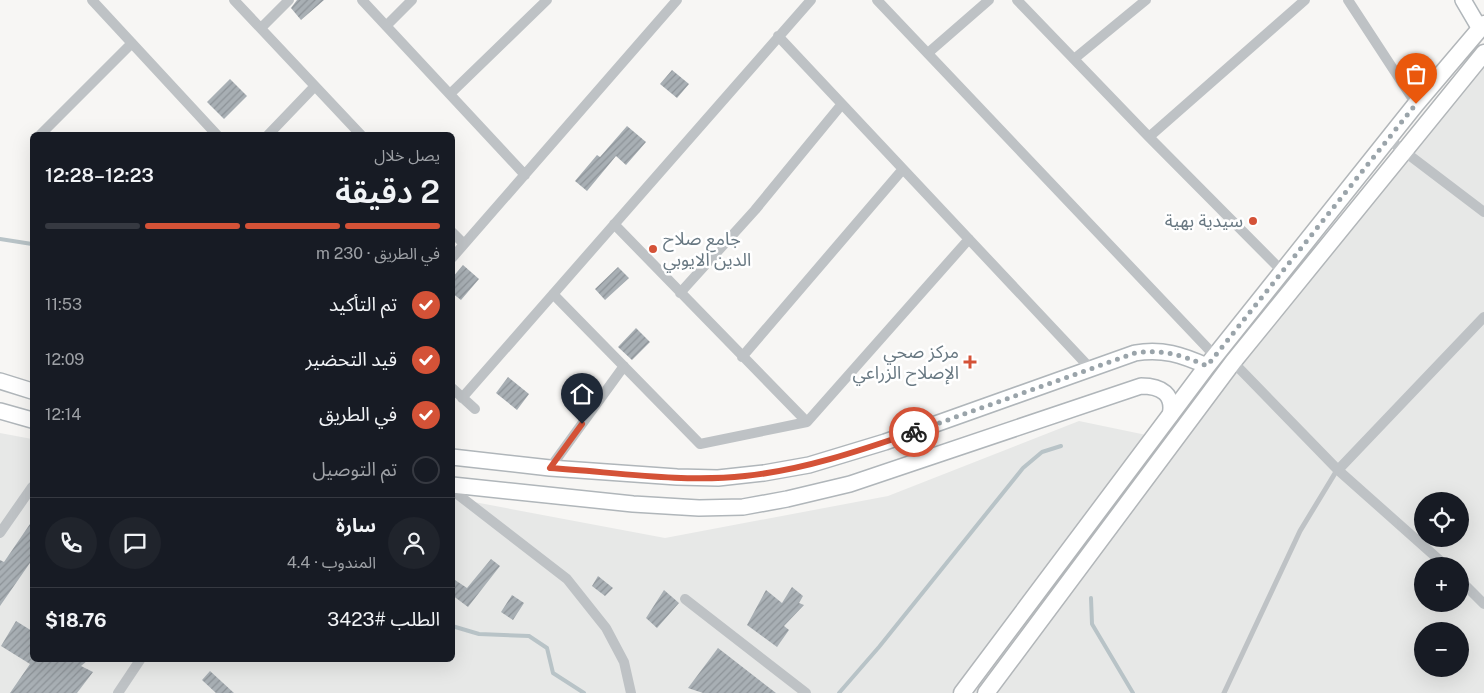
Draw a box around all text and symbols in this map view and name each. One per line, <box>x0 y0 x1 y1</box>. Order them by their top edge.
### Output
pin <box>1395 53 1437 104</box>
icon: bag <box>1402 60 1430 88</box>
text: يصل خلال <box>374 146 440 165</box>
text: 12:23–12:28 <box>45 164 154 186</box>
text: 2 دقيقة <box>335 173 440 210</box>
place label: سيدية بهية <box>1165 210 1243 231</box>
marker: سيدية بهية <box>1247 215 1259 227</box>
place label: جامع صلاح الدين الايوبي <box>663 228 751 273</box>
marker: جامع صلاح الدين الايوبي <box>647 243 659 255</box>
text: في الطريق · 230 m <box>316 244 440 263</box>
icon: check <box>412 291 440 319</box>
text: تم التأكيد <box>329 293 397 315</box>
text: 11:53 <box>45 295 82 314</box>
place label: مركز صحي الإصلاح الزراعي <box>852 341 959 386</box>
icon: check <box>412 346 440 374</box>
text: قيد التحضير <box>305 348 397 370</box>
text: 12:09 <box>45 350 84 369</box>
marker: مركز صحي الإصلاح الزراعي <box>963 355 977 369</box>
pin <box>561 373 603 424</box>
icon: home <box>568 380 596 408</box>
icon: check <box>412 401 440 429</box>
text: في الطريق <box>319 403 397 425</box>
text: 12:14 <box>45 405 81 424</box>
courier <box>889 407 939 457</box>
icon: bike <box>900 418 928 446</box>
text: تم التوصيل <box>312 458 397 480</box>
map controls <box>1414 492 1469 677</box>
button: locate <box>1414 492 1469 547</box>
text: سارة <box>336 514 376 536</box>
button: phone <box>45 517 97 569</box>
button: chat <box>109 517 161 569</box>
button: person <box>388 517 440 569</box>
text: المندوب · 4.4 <box>287 553 376 572</box>
button: + <box>1414 557 1469 612</box>
text: الطلب #3423 <box>327 608 440 630</box>
text: $18.76 <box>45 609 107 631</box>
button: − <box>1414 622 1469 677</box>

